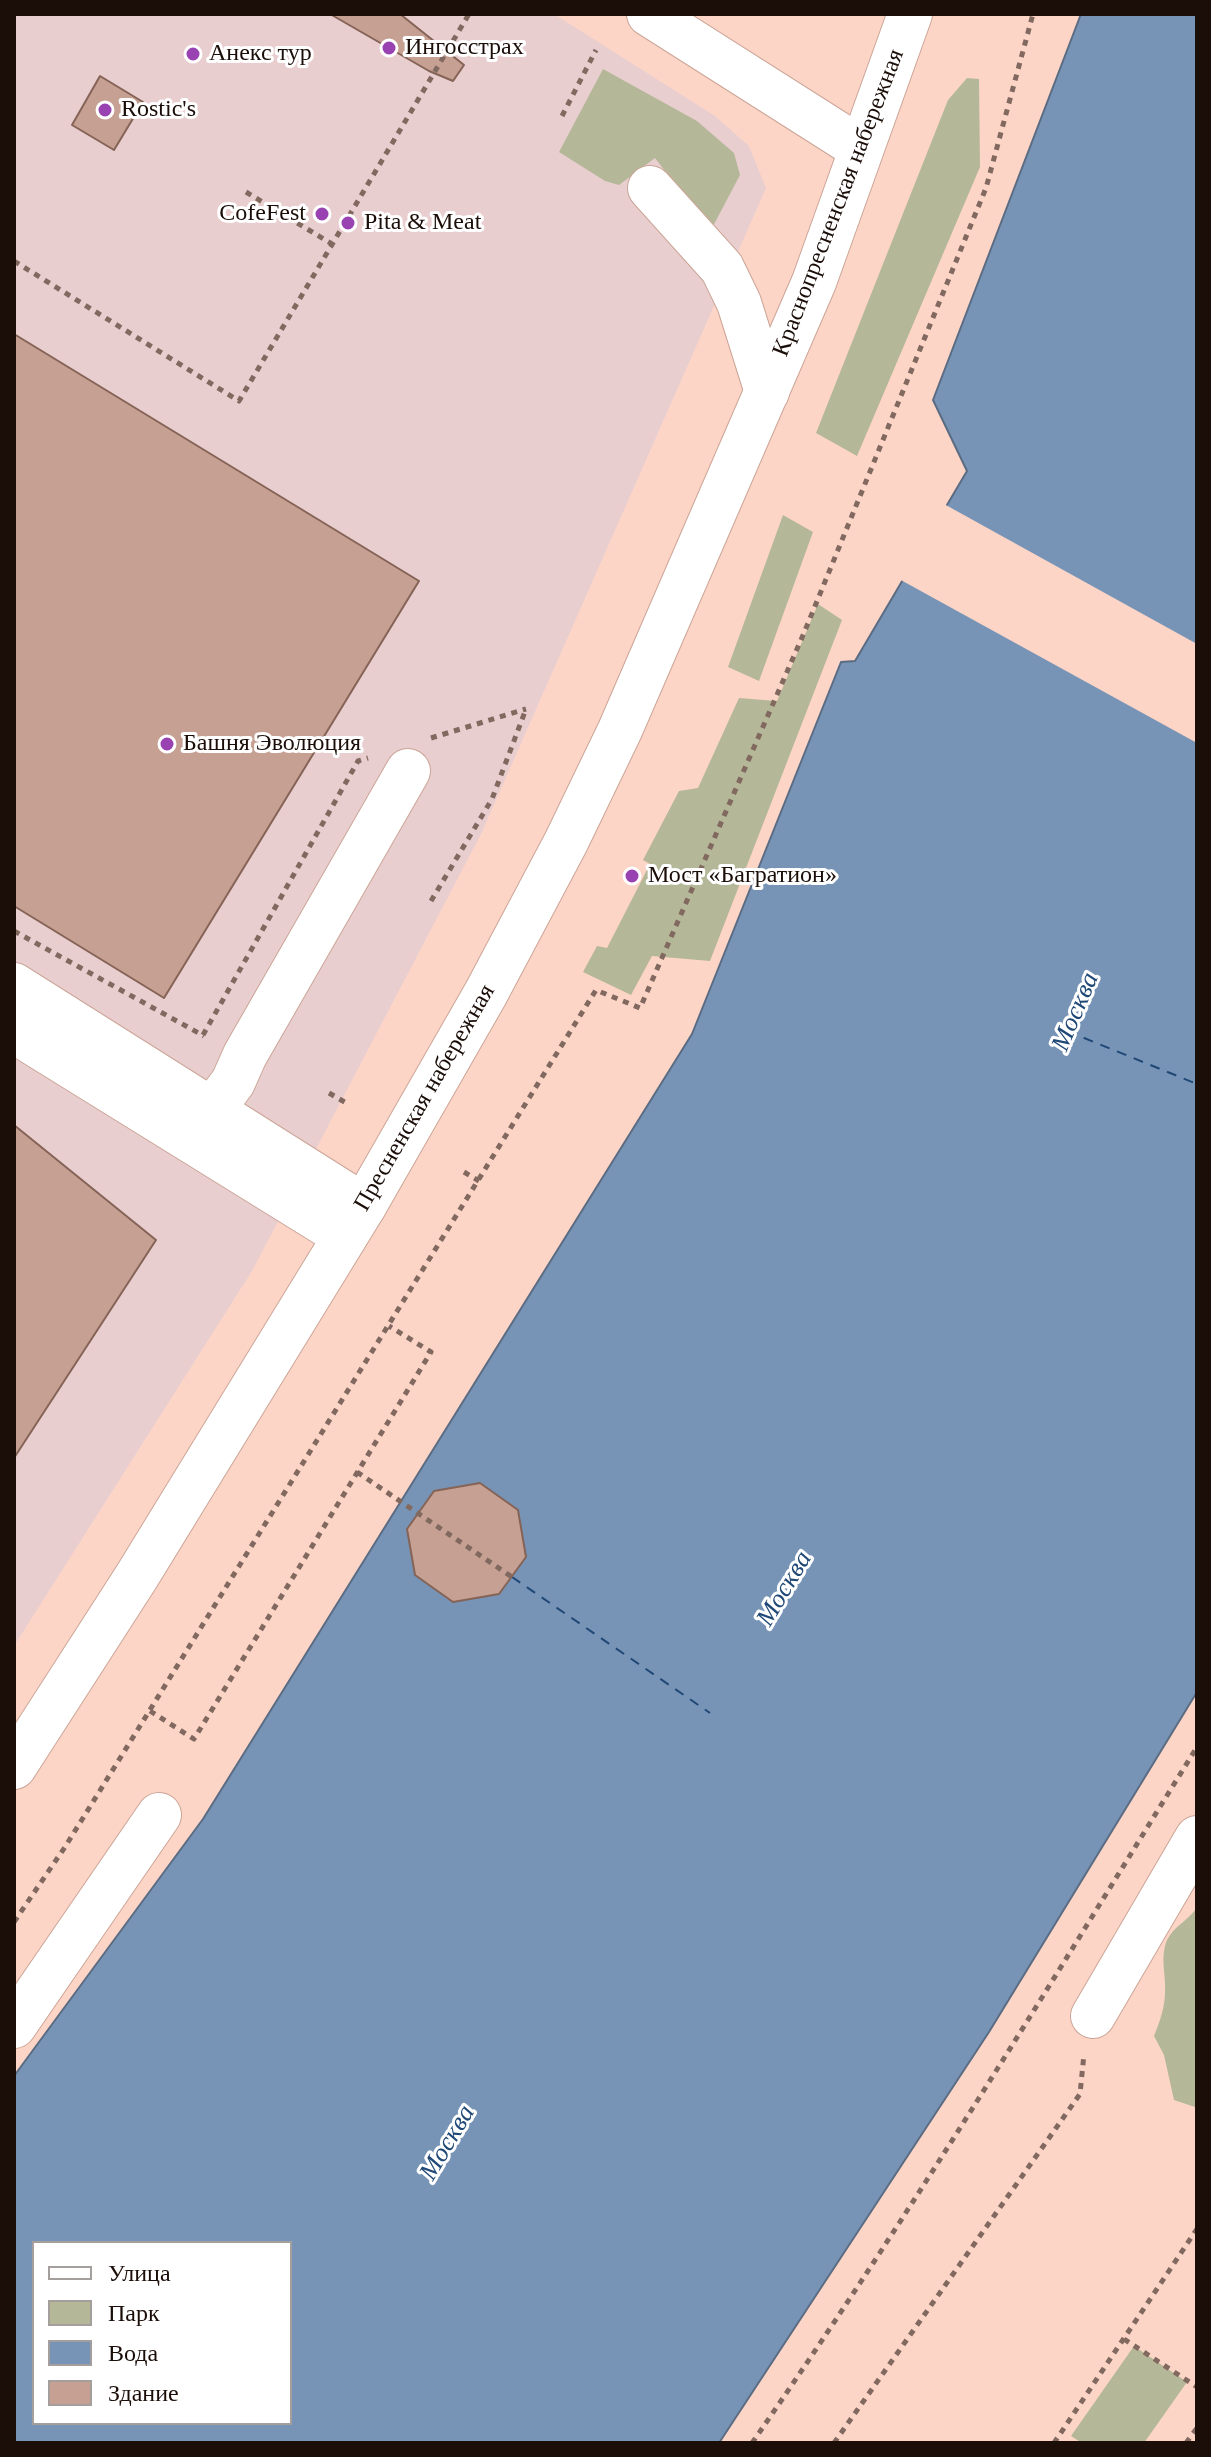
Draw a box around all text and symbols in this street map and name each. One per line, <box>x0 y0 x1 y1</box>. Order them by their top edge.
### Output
place label: Ингосстрах <box>405 34 524 62</box>
marker: Ингосстрах <box>380 39 398 57</box>
place label: Анекс тур <box>209 40 312 68</box>
marker: Анекс тур <box>184 45 202 63</box>
street label: Краснопресненская набережная <box>767 45 911 361</box>
place label: Rostic's <box>121 96 196 124</box>
marker: Rostic's <box>96 101 114 119</box>
place label: CofeFest <box>219 200 306 228</box>
marker: CofeFest <box>313 205 331 223</box>
place label: Pita & Meat <box>364 209 481 237</box>
marker: Pita & Meat <box>339 214 357 232</box>
place label: Башня Эволюция <box>183 730 361 758</box>
marker: Башня Эволюция <box>158 735 176 753</box>
place label: Мост «Багратион» <box>648 862 837 890</box>
marker: Мост «Багратион» <box>623 867 641 885</box>
water label: Москва <box>1046 968 1106 1056</box>
street label: Пресненская набережная <box>348 980 502 1216</box>
water label: Москва <box>750 1546 820 1632</box>
water label: Москва <box>413 2100 483 2186</box>
legend <box>32 2241 292 2425</box>
text: Улица <box>108 2260 171 2286</box>
text: Парк <box>108 2300 160 2326</box>
text: Вода <box>108 2340 158 2366</box>
text: Здание <box>108 2380 179 2406</box>

